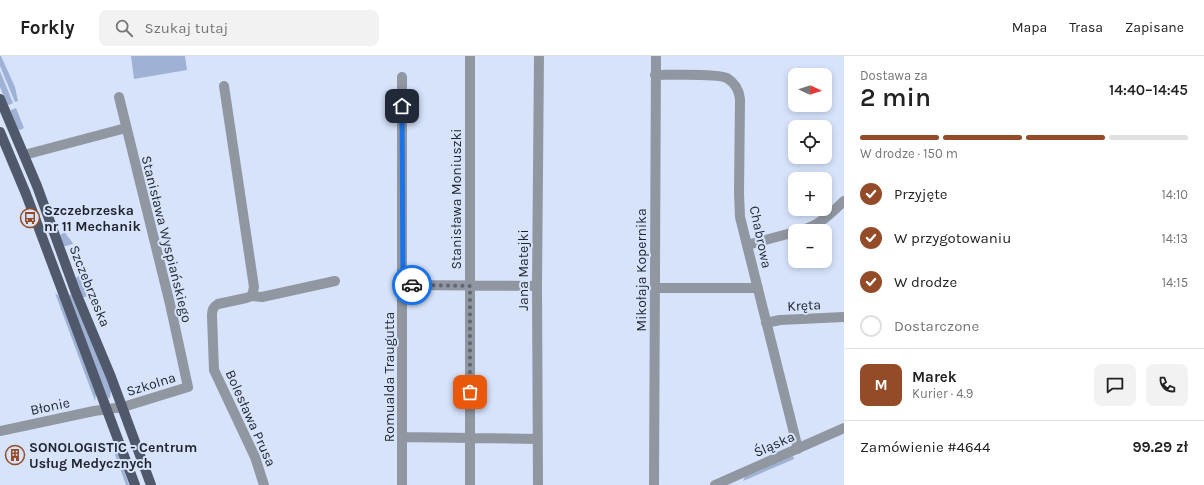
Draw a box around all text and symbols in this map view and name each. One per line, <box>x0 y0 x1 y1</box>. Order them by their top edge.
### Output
search box <box>99 10 379 46</box>
text: Forkly <box>20 17 75 39</box>
icon: search <box>113 17 135 39</box>
text: Szukaj tutaj <box>145 19 228 37</box>
text: Mapa <box>1012 19 1047 36</box>
text: Trasa <box>1069 19 1103 36</box>
text: Zapisane <box>1125 19 1184 36</box>
north arrow <box>788 68 832 112</box>
map controls <box>788 68 832 268</box>
text: Dostawa za <box>860 68 928 83</box>
text: 14:40–14:45 <box>1109 81 1188 99</box>
text: 2 min <box>860 82 931 113</box>
pin <box>385 89 419 123</box>
icon: home <box>391 95 413 117</box>
button: locate <box>788 120 832 164</box>
street label: Stanisława Moniuszki <box>448 129 465 269</box>
text: W drodze · 150 m <box>860 146 958 161</box>
street label: Stanisława Wyspiańskiego <box>138 154 195 324</box>
button: + <box>788 172 832 216</box>
icon: check <box>860 183 882 205</box>
text: Przyjęte <box>894 185 948 203</box>
text: 14:10 <box>1161 187 1188 202</box>
place label: Szczebrzeska nr 11 Mechanik <box>44 202 142 235</box>
street label: Chabrowa <box>746 204 775 270</box>
bus stop icon: Szczebrzeska nr 11 Mechanik <box>19 207 41 229</box>
street label: Mikołaja Kopernika <box>633 208 650 332</box>
button: − <box>788 224 832 268</box>
icon: check <box>860 227 882 249</box>
street label: Jana Matejki <box>515 229 532 311</box>
text: W przygotowaniu <box>894 229 1011 247</box>
text: 14:13 <box>1161 231 1188 246</box>
street label: Szczebrzeska <box>65 243 114 329</box>
courier <box>392 265 432 305</box>
icon: check <box>860 271 882 293</box>
text: W drodze <box>894 273 957 291</box>
icon: car <box>401 274 423 296</box>
text: 14:15 <box>1162 275 1188 290</box>
street label: Kręta <box>787 296 821 315</box>
street label: Romualda Traugutta <box>381 312 398 442</box>
text: Dostarczone <box>894 317 979 335</box>
button: chat <box>1094 364 1136 406</box>
button: phone <box>1146 364 1188 406</box>
street label: Bolesława Prusa <box>222 367 279 469</box>
text: Marek <box>912 368 957 386</box>
street label: Szkolna <box>124 369 178 400</box>
pin <box>453 375 487 409</box>
text: M <box>874 376 888 394</box>
icon: bag <box>459 381 481 403</box>
text: Kurier · 4.9 <box>912 386 973 401</box>
street label: Błonie <box>29 394 71 419</box>
street label: Śląska <box>751 428 797 461</box>
text: Zamówienie #4644 <box>860 438 990 456</box>
text: 99.29 zł <box>1132 438 1188 456</box>
place label: SONOLOGISTIC - Centrum Usług Medycznych <box>29 439 197 472</box>
building icon: SONOLOGISTIC - Centrum Usług Medycznych <box>4 444 26 466</box>

